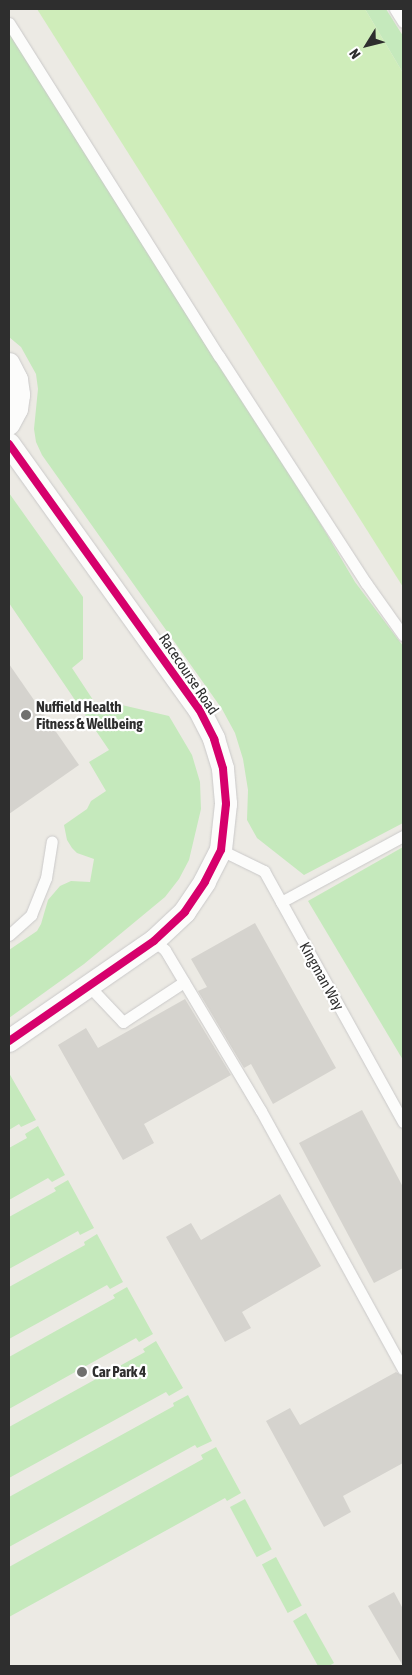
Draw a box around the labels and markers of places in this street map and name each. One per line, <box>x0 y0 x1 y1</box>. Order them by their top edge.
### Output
place label: Nuffield Health Fitness & Wellbeing <box>36 697 143 732</box>
marker: Nuffield Health Fitness & Wellbeing <box>20 709 32 721</box>
place label: Car Park 4 <box>92 1363 146 1381</box>
marker: Car Park 4 <box>76 1366 88 1378</box>

